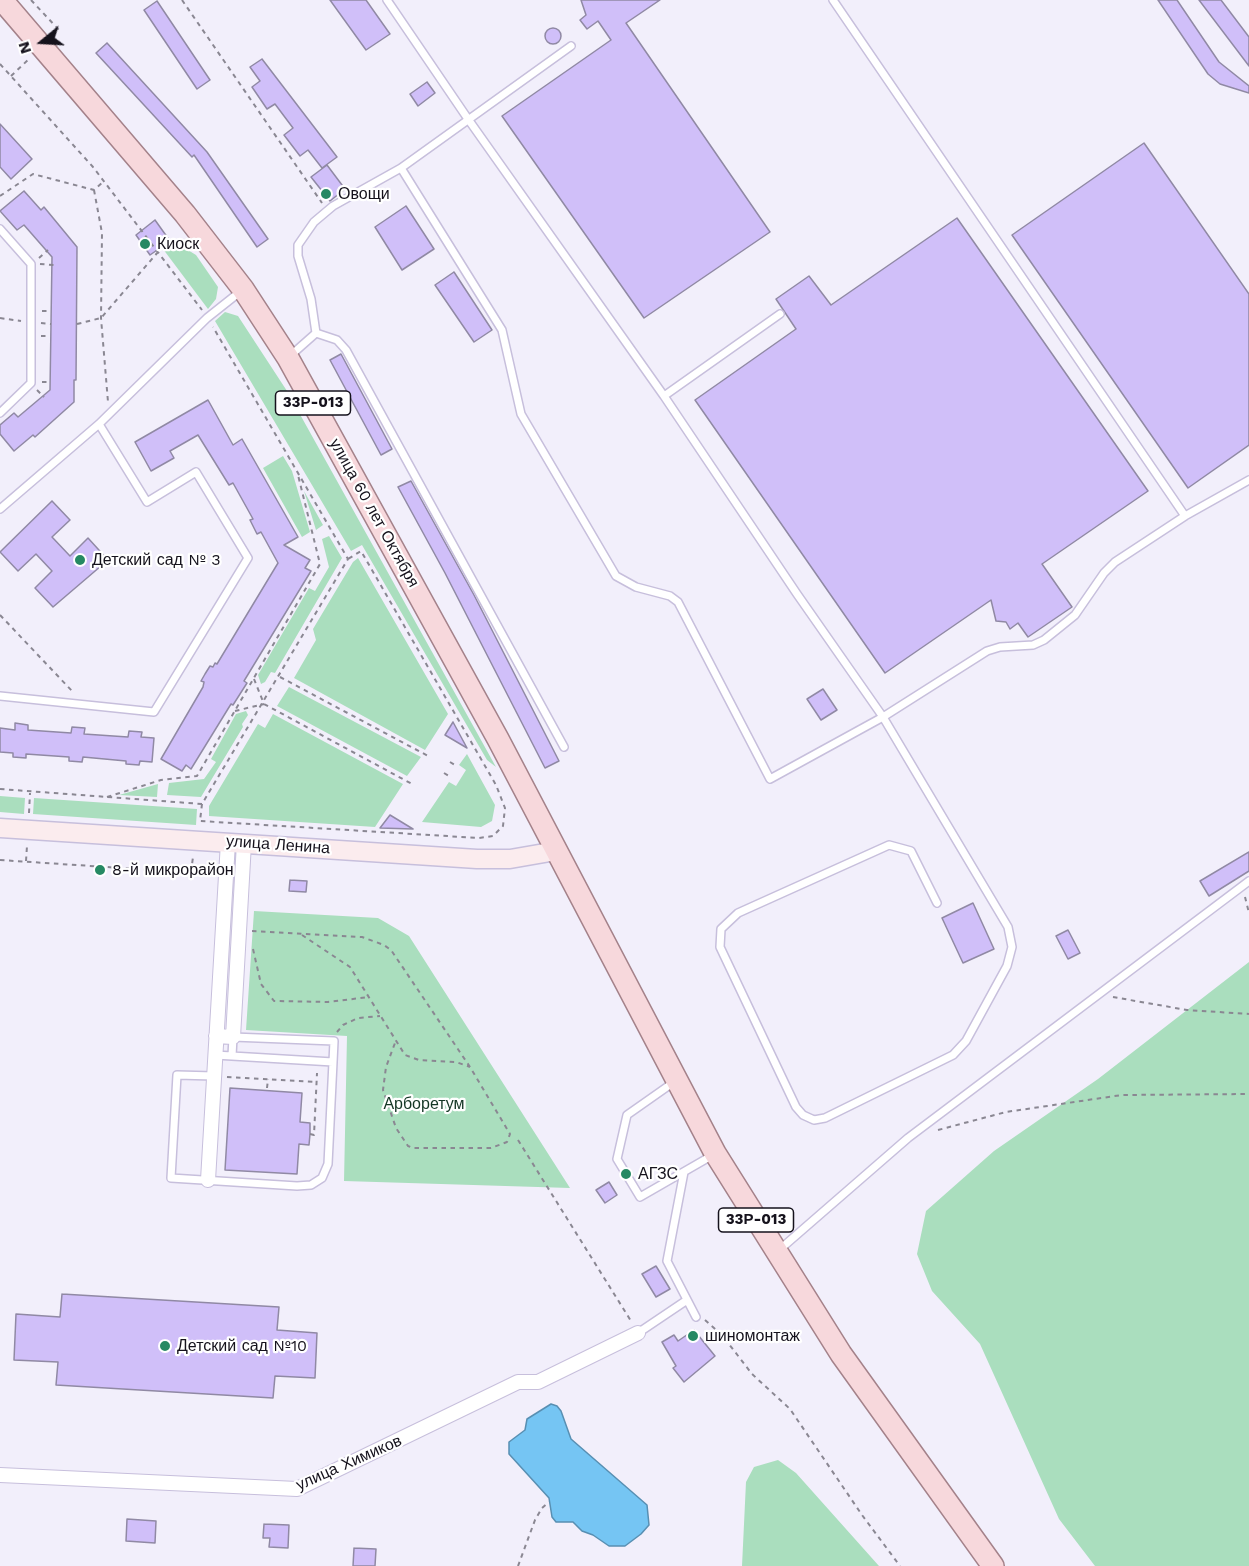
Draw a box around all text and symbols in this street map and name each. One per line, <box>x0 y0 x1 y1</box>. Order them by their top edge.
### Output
north arrow <box>12 12 72 72</box>
text: N <box>14 39 35 56</box>
place label: Овощи <box>338 184 390 204</box>
marker: Овощи <box>319 187 333 201</box>
place label: Киоск <box>157 234 199 254</box>
marker: Киоск <box>138 237 152 251</box>
road number: 33Р-013 <box>276 391 350 415</box>
street label: улица 60 лет Октября <box>325 435 423 591</box>
place label: Детский сад № 3 <box>92 550 221 570</box>
marker: Детский сад № 3 <box>73 553 87 567</box>
street label: улица Ленина <box>225 832 331 858</box>
place label: 8-й микрорайон <box>112 860 234 880</box>
marker: 8-й микрорайон <box>93 863 107 877</box>
park label: Арборетум <box>383 1094 465 1114</box>
place label: АГЗС <box>638 1164 678 1184</box>
marker: АГЗС <box>619 1167 633 1181</box>
road number: 33Р-013 <box>718 1208 794 1232</box>
place label: шиномонтаж <box>705 1326 800 1346</box>
marker: шиномонтаж <box>686 1329 700 1343</box>
place label: Детский сад №10 <box>177 1336 307 1356</box>
marker: Детский сад №10 <box>158 1339 172 1353</box>
street label: улица Химиков <box>293 1431 405 1495</box>

